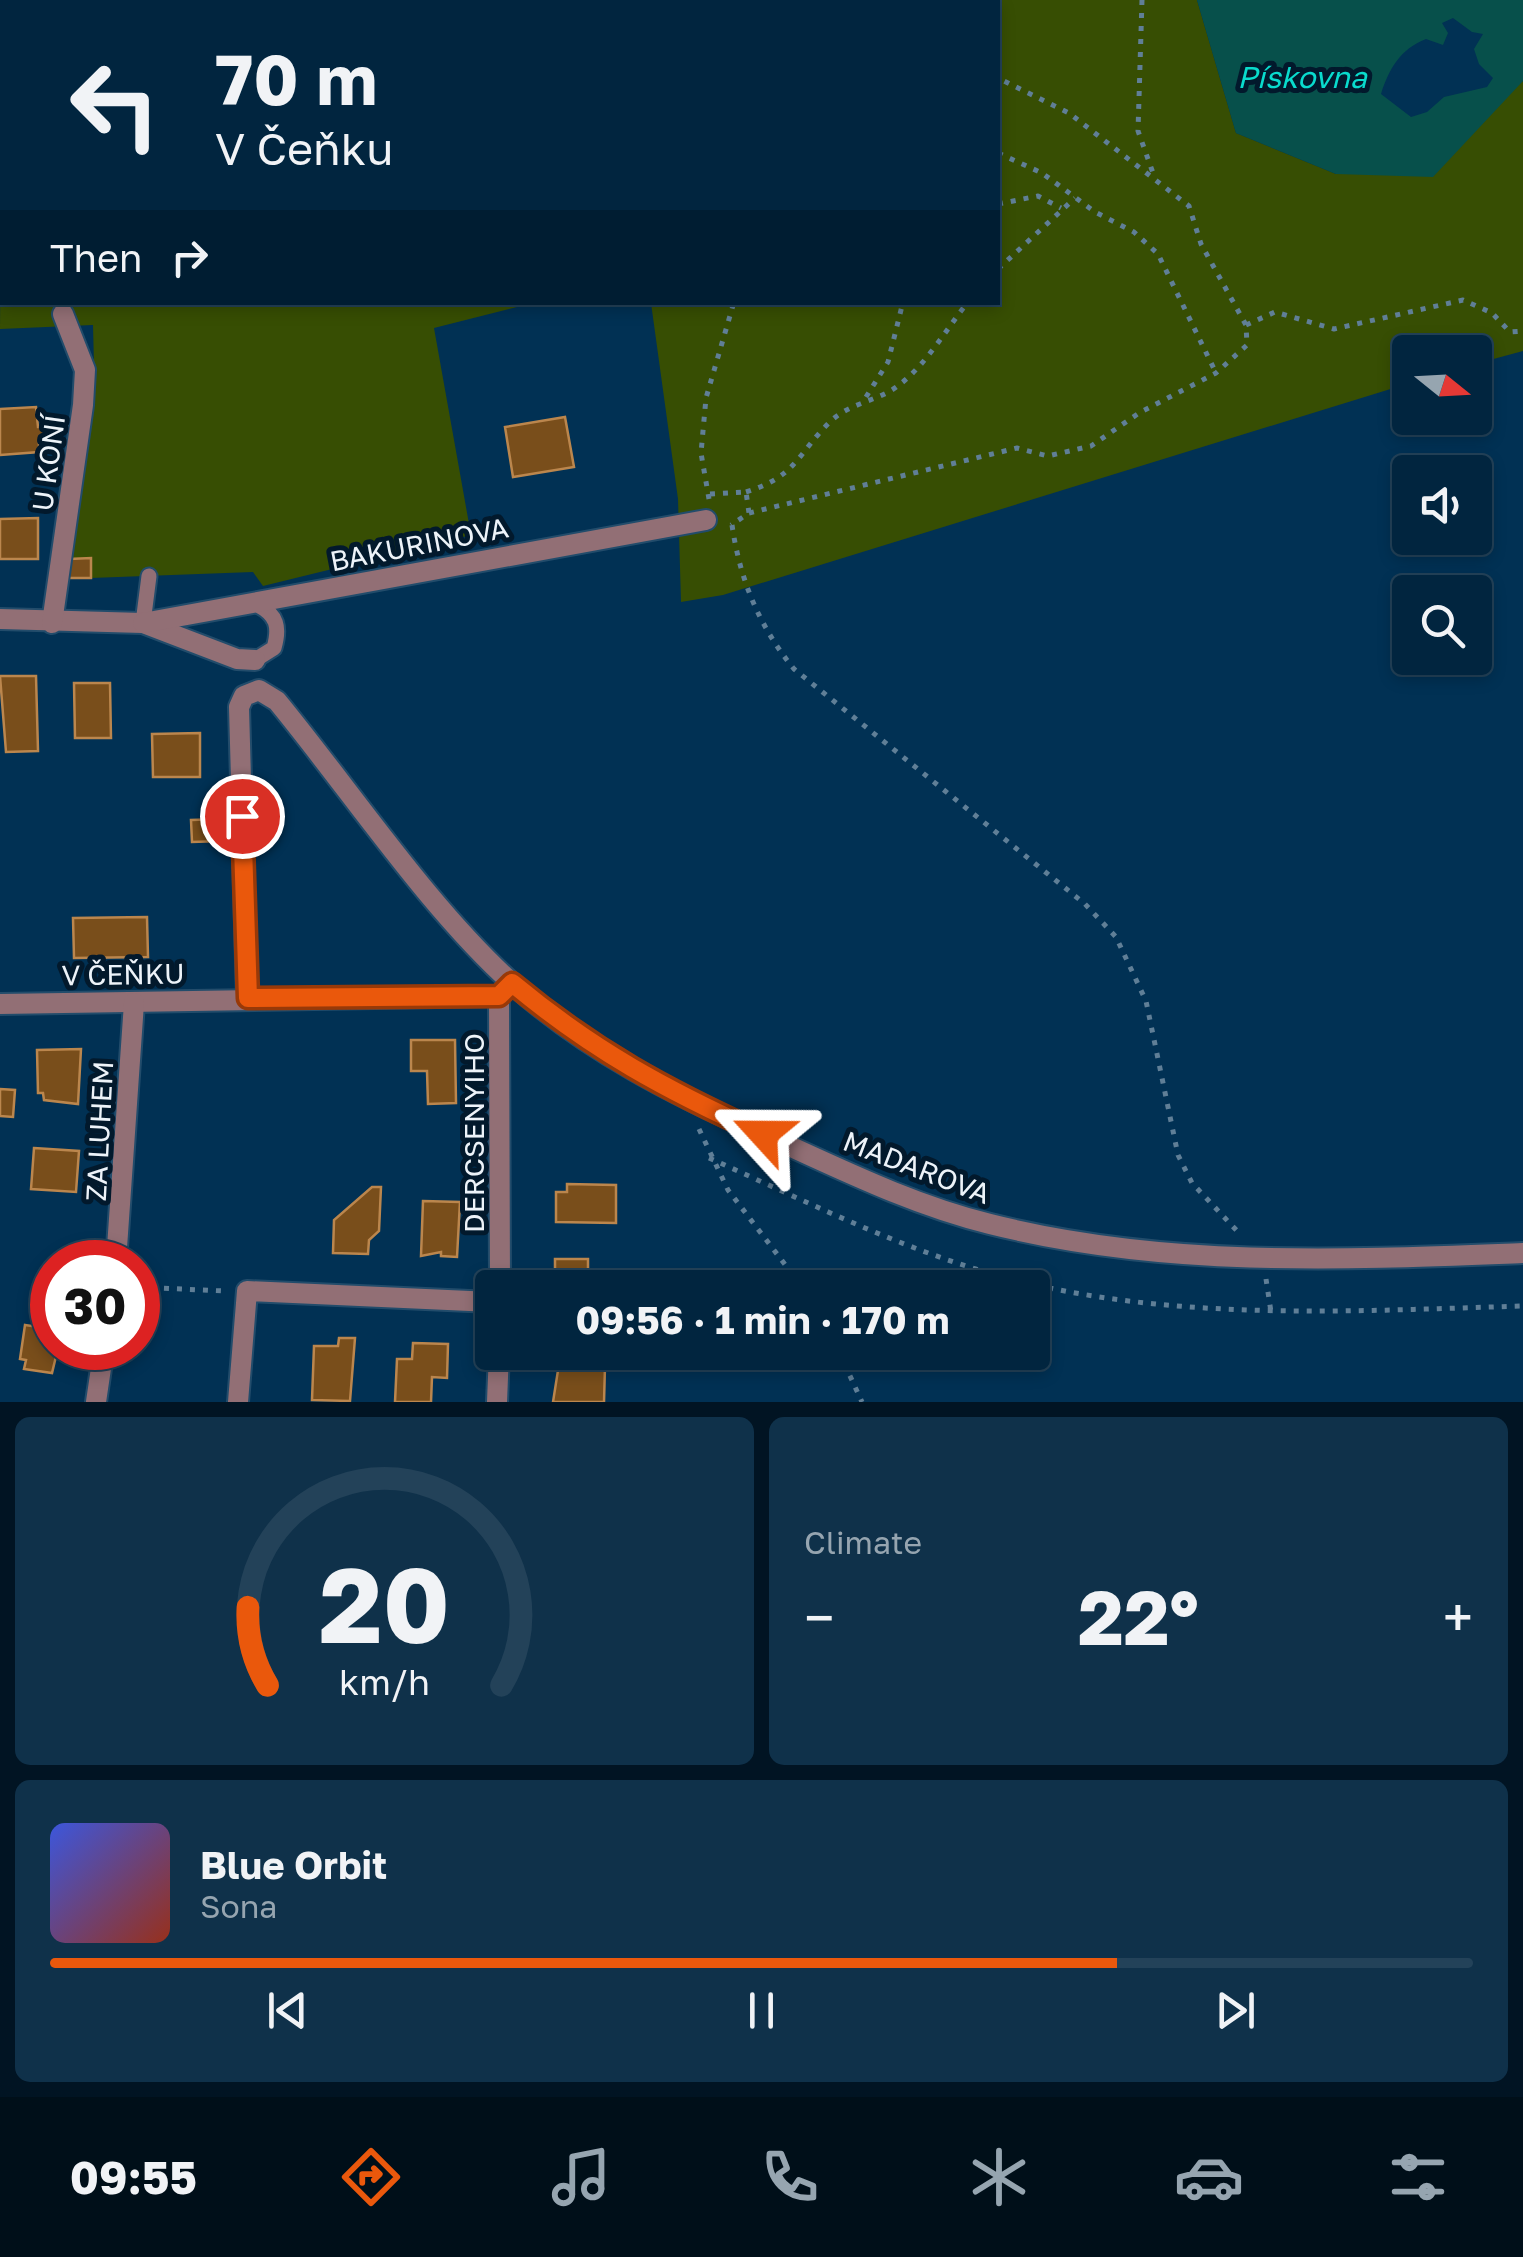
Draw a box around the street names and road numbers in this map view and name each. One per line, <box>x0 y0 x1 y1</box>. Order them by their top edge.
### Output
street label: U KONÍ <box>25 411 71 513</box>
street label: BAKURINOVA <box>327 510 511 577</box>
street label: V ČEŇKU <box>61 956 185 992</box>
street label: DERCSENYIHO <box>457 1033 490 1233</box>
street label: ZA LUHEM <box>79 1060 119 1202</box>
street label: MADAROVA <box>839 1124 995 1210</box>

